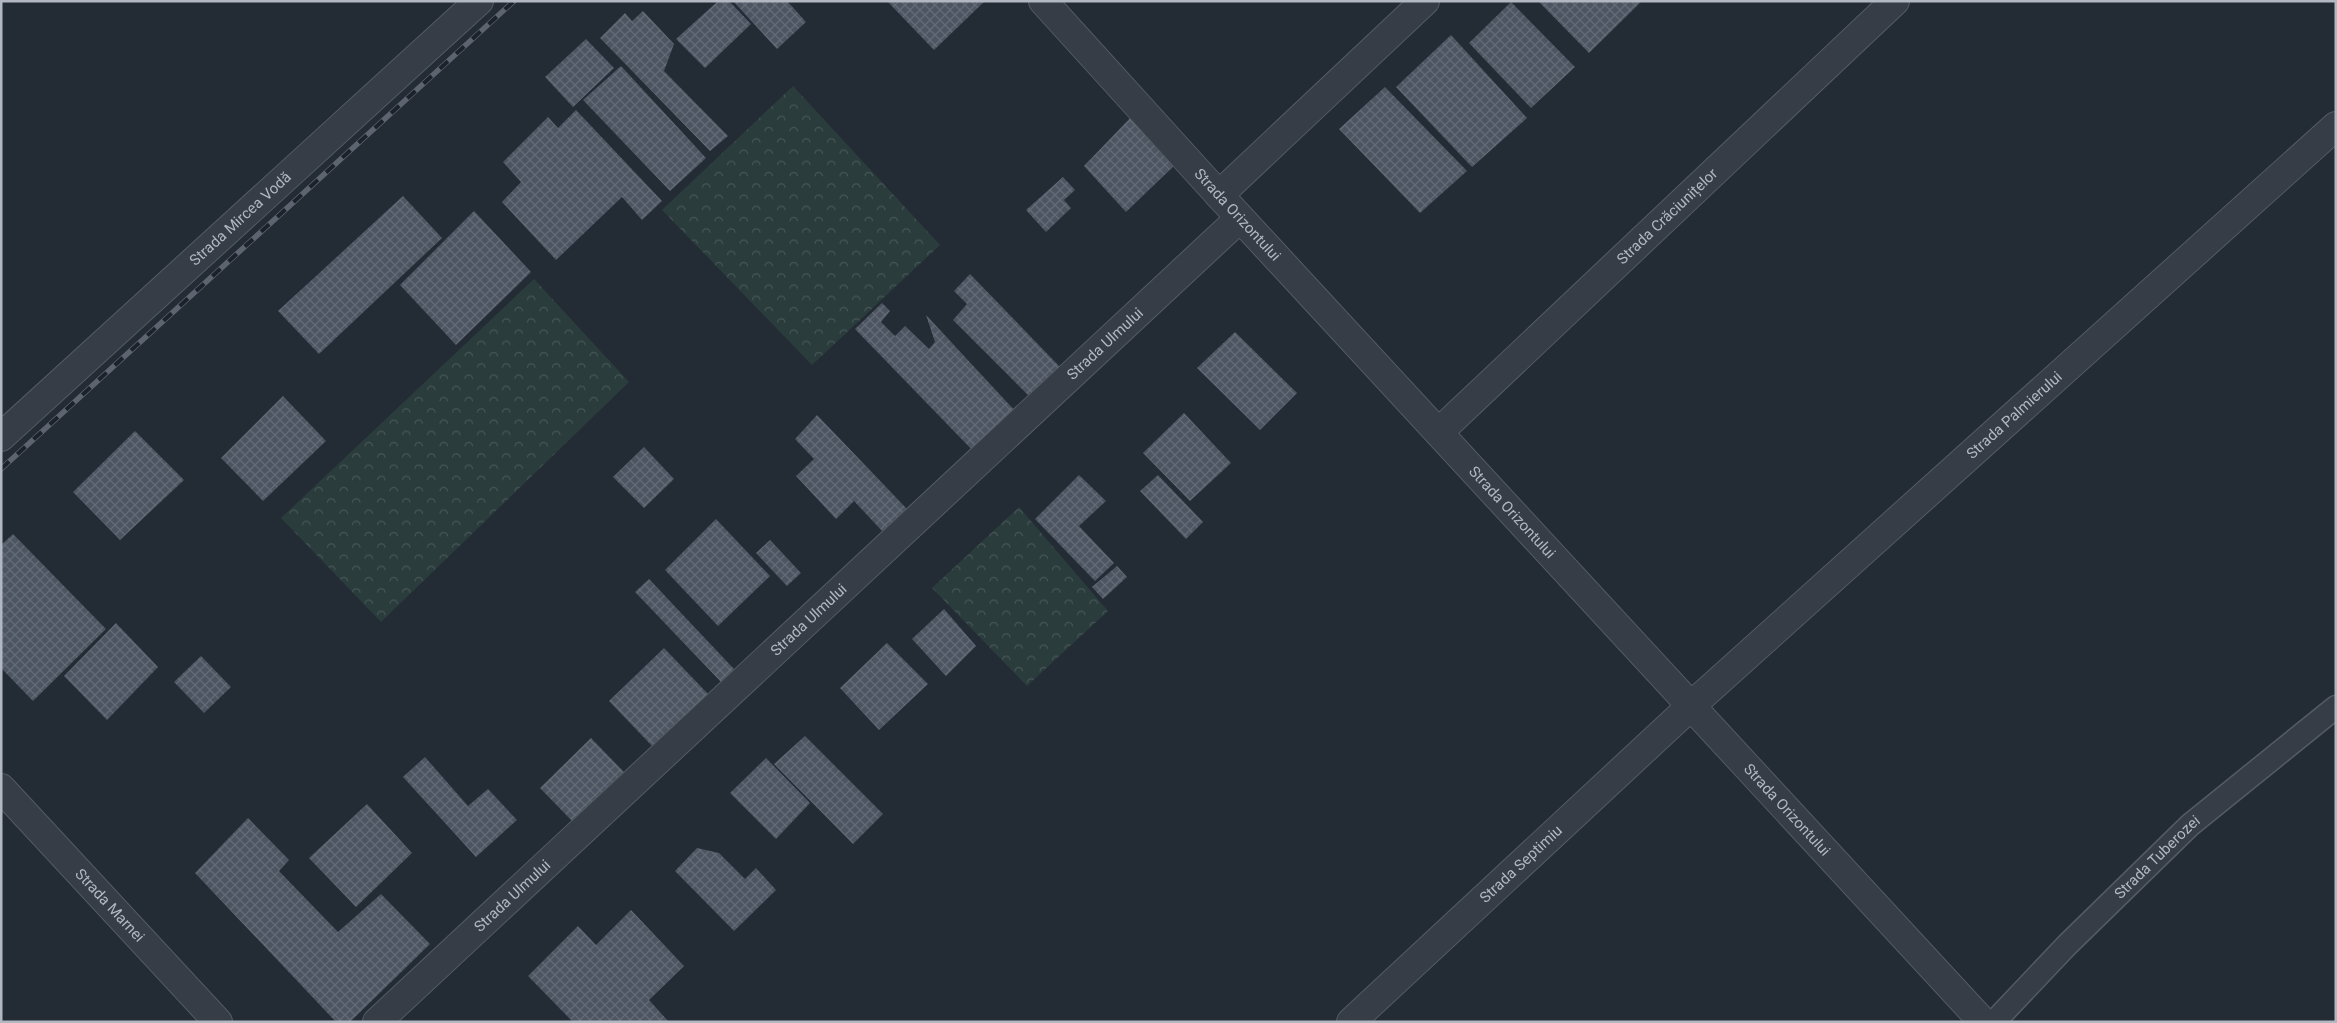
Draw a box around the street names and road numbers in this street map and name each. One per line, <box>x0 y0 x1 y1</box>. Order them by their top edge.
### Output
street label: Strada Crăciunițelor <box>1613 164 1721 268</box>
street label: Strada Orizontului <box>1190 165 1284 265</box>
street label: Strada Mircea Vodă <box>186 168 295 269</box>
street label: Strada Ulmului <box>1063 304 1147 384</box>
street label: Strada Palmierului <box>1963 368 2066 463</box>
street label: Strada Orizontului <box>1465 462 1559 562</box>
street label: Strada Ulmului <box>767 580 851 660</box>
street label: Strada Orizontului <box>1740 760 1834 860</box>
street label: Strada Tuberozei <box>2111 812 2204 903</box>
street label: Strada Septimiu <box>1476 821 1566 907</box>
street label: Strada Ulmului <box>471 856 554 936</box>
street label: Strada Marnei <box>71 865 148 946</box>

